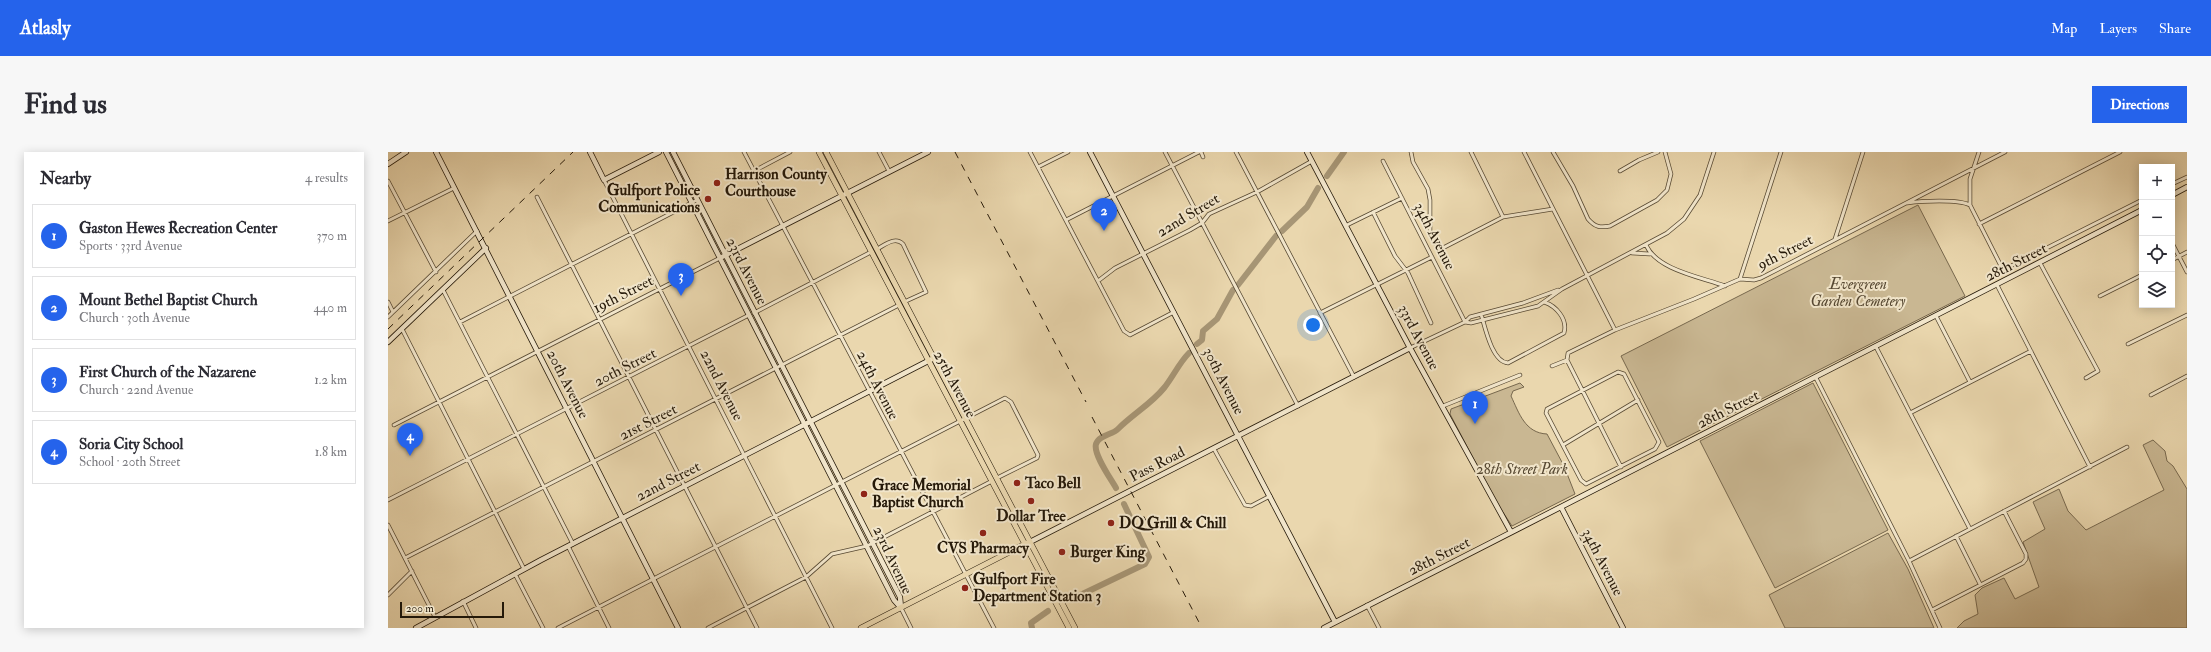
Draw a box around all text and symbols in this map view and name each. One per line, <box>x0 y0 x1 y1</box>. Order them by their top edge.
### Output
text: Atlasly <box>20 16 71 40</box>
text: Map <box>2051 20 2077 37</box>
text: Layers <box>2099 20 2137 37</box>
text: Share <box>2159 20 2191 37</box>
button: Directions <box>2092 86 2187 123</box>
text: Find us <box>24 87 107 122</box>
map controls <box>2139 164 2175 308</box>
button: + <box>2139 164 2175 200</box>
place label: Harrison County Courthouse <box>725 165 828 201</box>
text: Nearby <box>40 168 91 189</box>
text: 4 results <box>305 170 348 186</box>
marker: Harrison County Courthouse <box>712 178 722 188</box>
place label: Gulfport Police Communications <box>598 181 701 217</box>
street label: 22nd Street <box>1154 189 1223 241</box>
marker: Gulfport Police Communications <box>703 194 713 204</box>
pin: 2 <box>1091 198 1117 231</box>
street label: 34th Avenue <box>1409 199 1460 273</box>
button: − <box>2139 200 2175 236</box>
text: Gaston Hewes Recreation Center <box>79 219 277 238</box>
text: 1 <box>52 228 56 244</box>
text: 370 m <box>317 228 347 244</box>
street label: 9th Street <box>1753 230 1816 275</box>
street label: 23rd Avenue <box>722 234 772 308</box>
button: locate <box>2139 236 2175 272</box>
text: Sports · 33rd Avenue <box>79 238 182 254</box>
street label: 28th Street <box>1982 239 2050 286</box>
pin: 3 <box>668 263 694 296</box>
street label: 19th Street <box>590 271 657 318</box>
button: layers <box>2139 272 2175 308</box>
park label: Evergreen Garden Cemetery <box>1811 275 1906 311</box>
text: Mount Bethel Baptist Church <box>79 291 258 310</box>
text: 2 <box>51 300 57 316</box>
text: 440 m <box>313 300 347 316</box>
street label: 33rd Avenue <box>1394 301 1444 373</box>
text: Church · 30th Avenue <box>79 310 190 326</box>
your location <box>1303 315 1323 335</box>
street label: 20th Street <box>591 344 660 391</box>
street label: 30th Avenue <box>1199 344 1249 418</box>
street label: 20th Avenue <box>542 347 593 422</box>
street label: 22nd Avenue <box>696 347 747 424</box>
street label: 25th Avenue <box>929 347 980 421</box>
street label: 24th Avenue <box>852 348 903 423</box>
text: First Church of the Nazarene <box>79 363 256 382</box>
text: 3 <box>52 372 57 388</box>
text: 1.2 km <box>314 372 347 388</box>
text: Church · 22nd Avenue <box>79 382 193 398</box>
street label: 28th Street <box>1694 386 1762 433</box>
pin: 1 <box>1462 391 1488 424</box>
street label: 21st Street <box>616 400 680 445</box>
pin: 4 <box>397 423 423 456</box>
text: Soria City School <box>79 435 183 454</box>
street label: Pass Road <box>1126 442 1189 486</box>
text: 4 <box>50 444 58 460</box>
text: 1.8 km <box>315 444 347 460</box>
text: School · 20th Street <box>79 454 180 470</box>
street label: 22nd Street <box>633 457 704 506</box>
park label: 28th Street Park <box>1476 460 1568 479</box>
place label: Taco Bell <box>1024 474 1081 493</box>
place label: Grace Memorial Baptist Church <box>872 476 971 513</box>
marker: Taco Bell <box>1012 478 1022 488</box>
marker: Grace Memorial Baptist Church <box>859 489 869 499</box>
marker: Dollar Tree <box>1026 496 1036 506</box>
place label: Dollar Tree <box>996 507 1067 526</box>
place label: DQ Grill & Chill <box>1119 514 1226 533</box>
marker: DQ Grill & Chill <box>1106 518 1116 528</box>
street label: 23rd Avenue <box>869 523 917 597</box>
street label: 34th Avenue <box>1577 525 1628 599</box>
marker: CVS Pharmacy <box>978 528 988 538</box>
street label: 28th Street <box>1405 533 1473 580</box>
place label: CVS Pharmacy <box>937 539 1030 559</box>
place label: Burger King <box>1070 543 1146 563</box>
marker: Burger King <box>1057 547 1067 557</box>
place label: Gulfport Fire Department Station 3 <box>973 570 1101 607</box>
marker: Gulfport Fire Department Station 3 <box>960 583 970 593</box>
scale bar <box>400 600 504 619</box>
text: 200 m <box>406 602 434 615</box>

